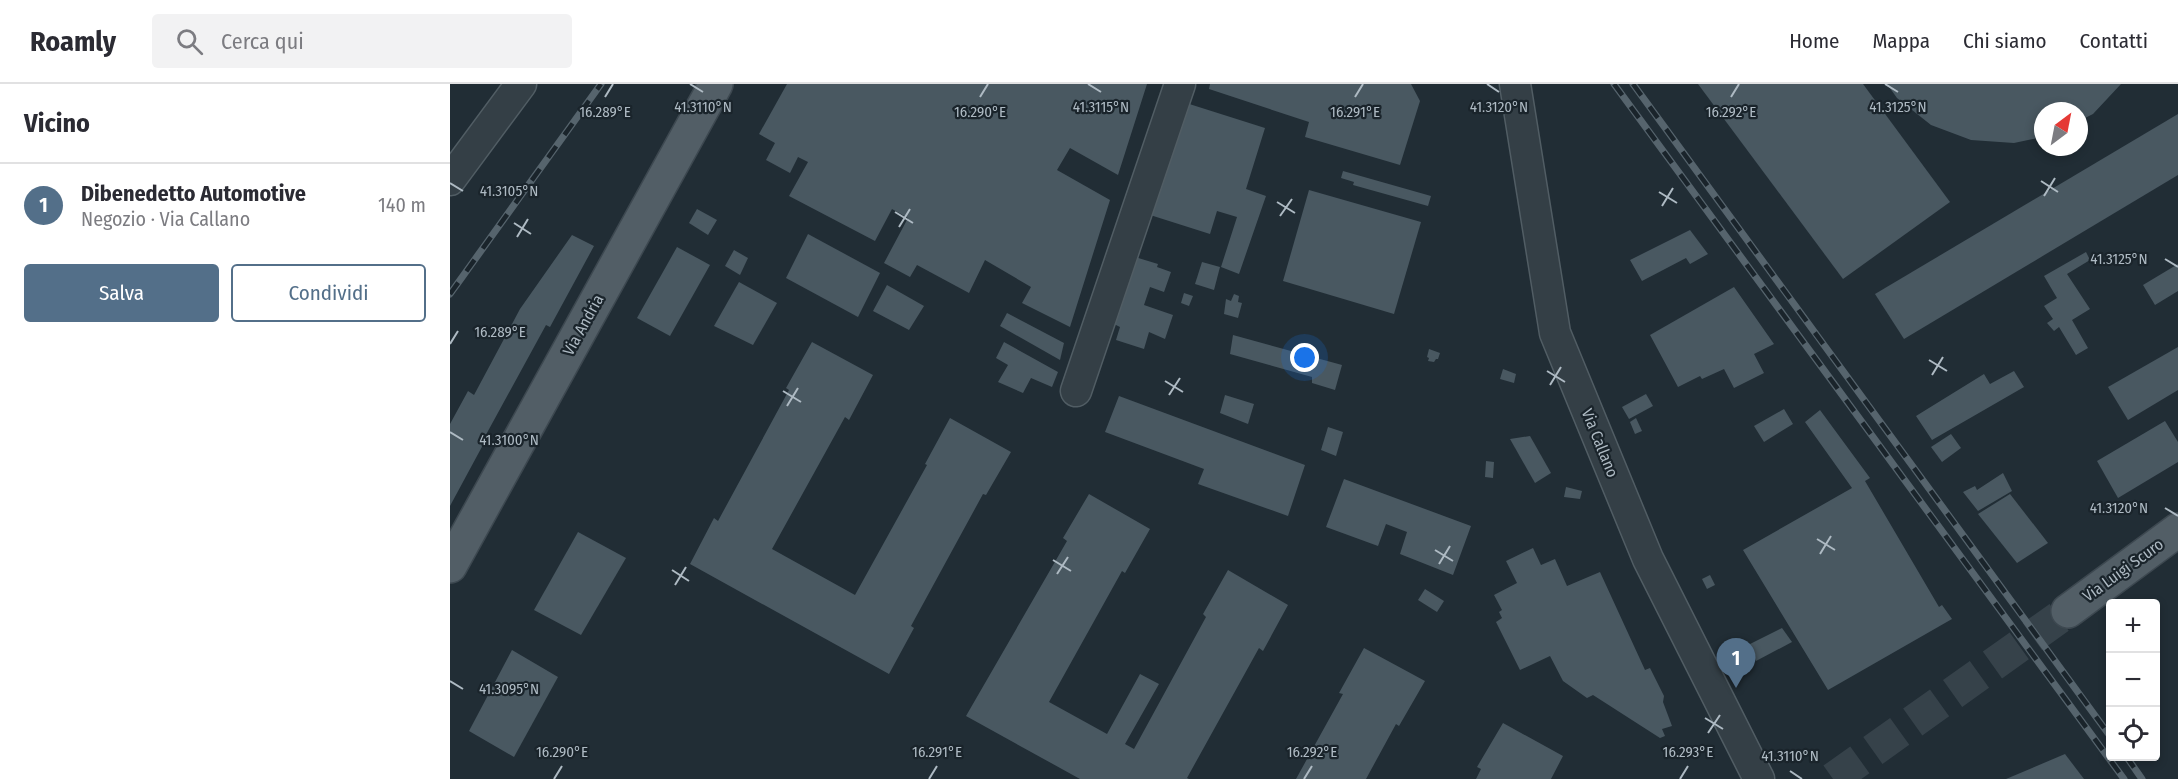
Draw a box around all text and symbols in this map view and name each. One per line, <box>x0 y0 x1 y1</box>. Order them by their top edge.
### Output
search box <box>152 14 572 68</box>
text: Roamly <box>30 25 116 58</box>
icon: search <box>173 25 206 58</box>
text: Cerca qui <box>221 28 304 55</box>
text: Home <box>1789 28 1839 54</box>
text: Mappa <box>1872 28 1930 54</box>
text: Chi siamo <box>1963 28 2047 54</box>
text: Contatti <box>2080 28 2148 54</box>
text: 41.3110°N <box>674 98 732 116</box>
text: 41.3115°N <box>1073 98 1129 116</box>
text: 41.3120°N <box>1470 98 1528 116</box>
text: 41.3125°N <box>1869 98 1927 116</box>
north arrow <box>2034 102 2088 156</box>
text: 16.289°E <box>579 103 631 121</box>
text: 16.290°E <box>954 103 1006 121</box>
text: 16.291°E <box>1330 103 1380 121</box>
text: 16.292°E <box>1706 103 1756 121</box>
text: Vicino <box>24 108 90 139</box>
text: Dibenedetto Automotive <box>81 180 306 207</box>
text: 41.3105°N <box>480 182 538 200</box>
text: 1 <box>39 193 48 217</box>
text: 140 m <box>378 193 426 217</box>
text: Negozio · Via Callano <box>81 207 250 231</box>
text: 41.3125°N <box>2090 250 2148 268</box>
button: Salva <box>24 264 219 322</box>
button: Condividi <box>231 264 426 322</box>
street label: Via Andria <box>559 291 608 359</box>
text: 16.289°E <box>474 323 526 341</box>
your location <box>1290 343 1319 372</box>
street label: Via Callano <box>1578 406 1622 480</box>
text: 41.3100°N <box>479 431 539 449</box>
text: 41.3120°N <box>2090 499 2148 517</box>
street label: Via Luigi Scuro <box>2079 534 2167 606</box>
map controls <box>2106 599 2160 761</box>
button: + <box>2106 599 2160 653</box>
pin: 1 <box>1716 638 1756 688</box>
button: − <box>2106 653 2160 707</box>
text: 41.3095°N <box>479 680 539 698</box>
button: locate <box>2106 707 2160 761</box>
text: 16.290°E <box>536 743 588 761</box>
text: 16.291°E <box>912 743 962 761</box>
text: 16.292°E <box>1287 743 1337 761</box>
text: 16.293°E <box>1663 743 1713 761</box>
text: 41.3110°N <box>1761 747 1819 765</box>

